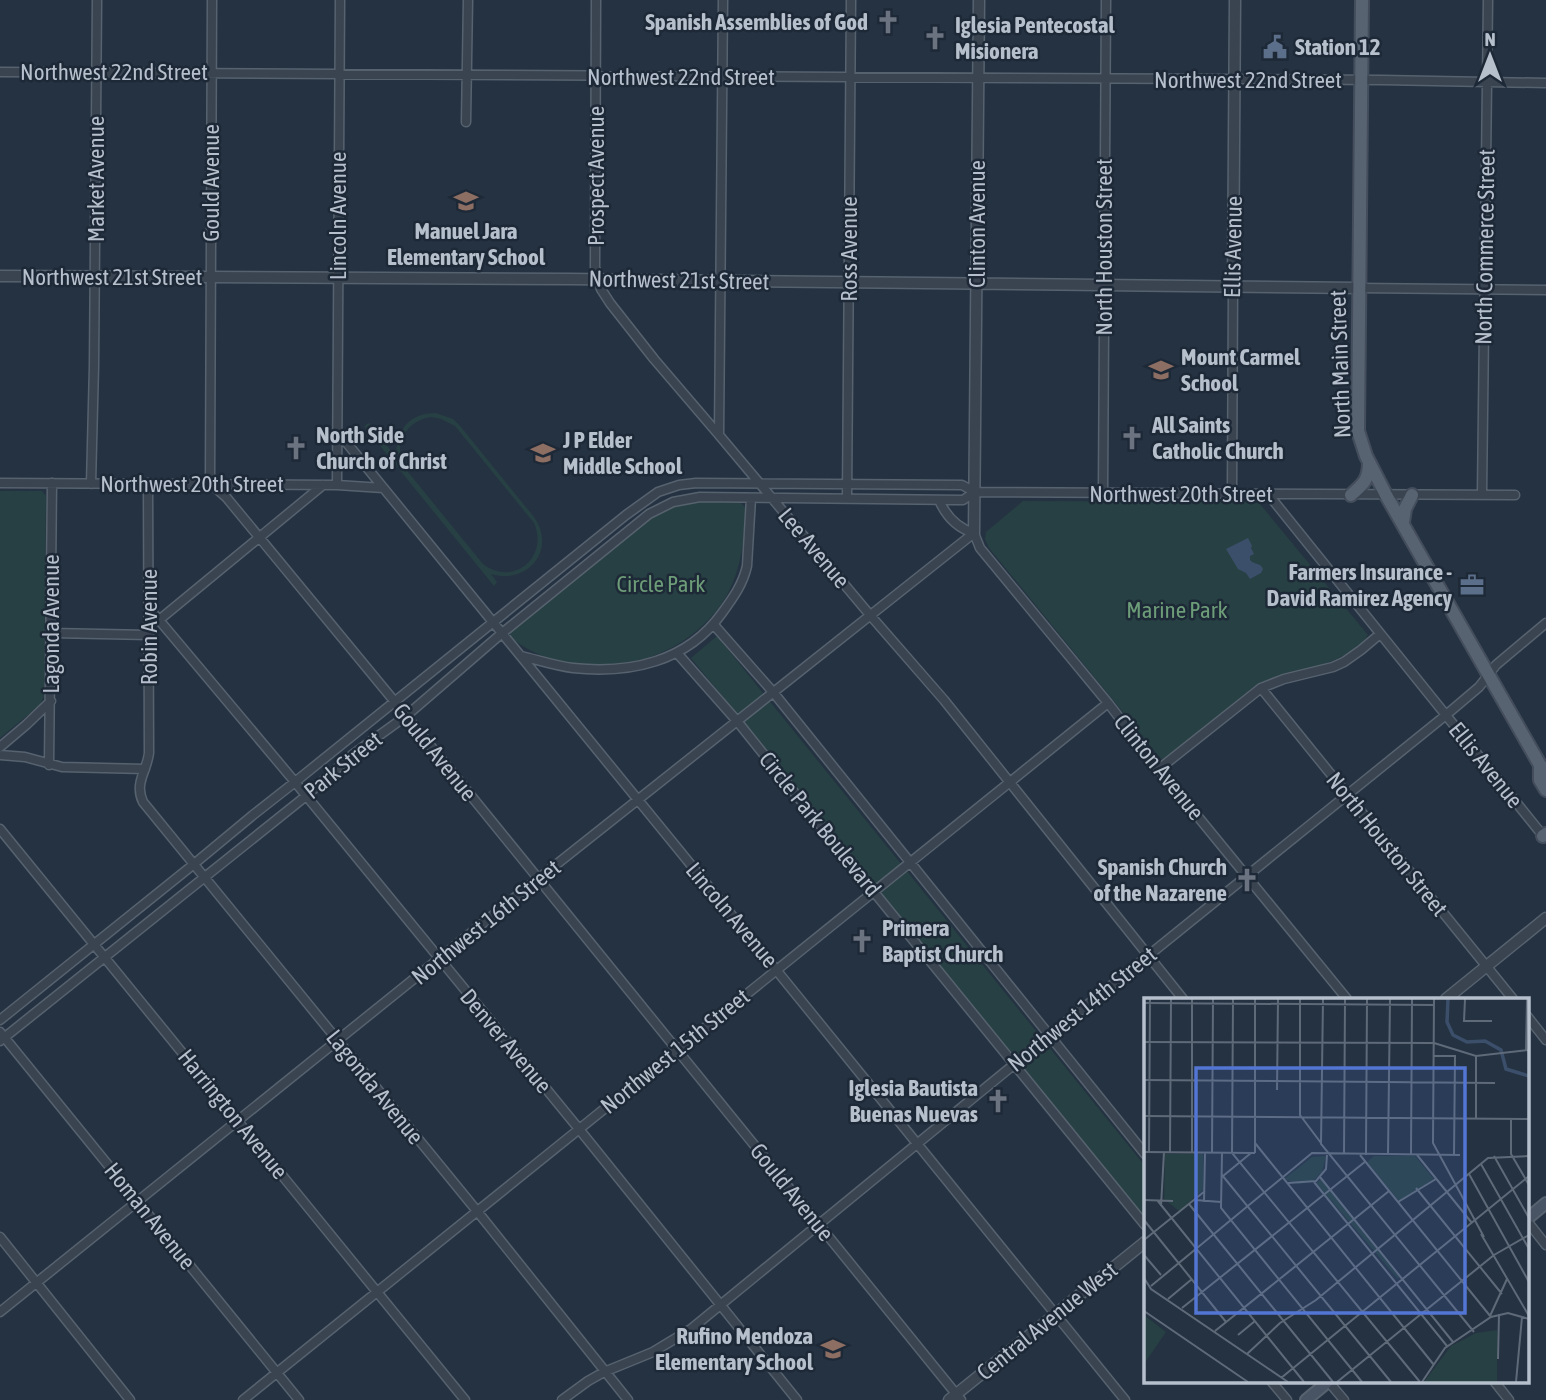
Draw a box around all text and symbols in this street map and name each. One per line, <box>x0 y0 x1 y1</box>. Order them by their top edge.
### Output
church icon: Spanish Assemblies of God <box>874 8 902 36</box>
place label: Spanish Assemblies of God <box>645 9 868 35</box>
place label: Iglesia Pentecostal Misionera <box>955 12 1115 64</box>
north arrow <box>1455 21 1525 91</box>
church icon: Iglesia Pentecostal Misionera <box>921 24 949 52</box>
text: N <box>1484 28 1496 50</box>
public building icon: Station 12 <box>1261 33 1289 61</box>
place label: Station 12 <box>1295 34 1381 60</box>
street label: Northwest 22nd Street <box>20 59 208 85</box>
street label: Northwest 22nd Street <box>587 64 775 90</box>
street label: Northwest 22nd Street <box>1154 67 1342 93</box>
street label: Prospect Avenue <box>583 106 609 246</box>
street label: Market Avenue <box>83 116 109 242</box>
street label: Gould Avenue <box>198 124 224 242</box>
street label: North Commerce Street <box>1470 149 1500 345</box>
street label: Lincoln Avenue <box>325 152 351 280</box>
street label: North Houston Street <box>1091 158 1117 336</box>
street label: Clinton Avenue <box>964 160 990 288</box>
school or university icon: Manuel Jara Elementary School <box>452 187 480 215</box>
street label: Ross Avenue <box>836 196 862 302</box>
street label: Ellis Avenue <box>1219 196 1247 298</box>
place label: Manuel Jara Elementary School <box>387 218 546 270</box>
street label: Northwest 21st Street <box>22 264 202 290</box>
street label: Northwest 21st Street <box>589 265 769 295</box>
street label: North Main Street <box>1324 290 1356 438</box>
place label: Mount Carmel School <box>1181 344 1301 396</box>
school or university icon: Mount Carmel School <box>1147 356 1175 384</box>
place label: All Saints Catholic Church <box>1151 412 1284 464</box>
place label: North Side Church of Christ <box>316 422 447 474</box>
church icon: All Saints Catholic Church <box>1118 424 1146 452</box>
place label: J P Elder Middle School <box>562 427 683 479</box>
church icon: North Side Church of Christ <box>282 434 310 462</box>
school or university icon: J P Elder Middle School <box>529 439 557 467</box>
street label: Northwest 20th Street <box>100 471 284 497</box>
street label: Northwest 20th Street <box>1089 481 1273 507</box>
street label: Lee Avenue <box>773 503 855 593</box>
street label: Lagonda Avenue <box>38 554 64 694</box>
place label: Farmers Insurance - David Ramirez Agency <box>1267 559 1453 611</box>
street label: Robin Avenue <box>136 569 162 685</box>
park label: Circle Park <box>617 571 705 597</box>
office icon: Farmers Insurance - David Ramirez Agency <box>1458 571 1486 599</box>
park label: Marine Park <box>1126 597 1228 623</box>
street label: Gould Avenue <box>388 698 482 806</box>
street label: Clinton Avenue <box>1109 709 1209 825</box>
street label: Ellis Avenue <box>1444 717 1528 813</box>
street label: Park Street <box>299 726 387 804</box>
street label: Circle Park Boulevard <box>754 746 886 902</box>
street label: North Houston Street <box>1321 767 1453 921</box>
street label: Northwest 16th Street <box>406 854 566 990</box>
place label: Spanish Church of the Nazarene <box>1093 854 1227 906</box>
street label: Lincoln Avenue <box>681 857 783 973</box>
church icon: Spanish Church of the Nazarene <box>1233 866 1261 894</box>
place label: Primera Baptist Church <box>882 915 1003 967</box>
church icon: Primera Baptist Church <box>848 927 876 955</box>
street label: Northwest 14th Street <box>1002 941 1162 1077</box>
street label: Northwest 15th Street <box>595 983 755 1119</box>
street label: Denver Avenue <box>455 984 557 1098</box>
inset map <box>1144 998 1528 1382</box>
street label: Lagonda Avenue <box>321 1025 429 1149</box>
street label: Harrington Avenue <box>173 1044 293 1184</box>
place label: Iglesia Bautista Buenas Nuevas <box>849 1075 978 1127</box>
church icon: Iglesia Bautista Buenas Nuevas <box>984 1087 1012 1115</box>
street label: Gould Avenue <box>745 1138 839 1246</box>
street label: Homan Avenue <box>99 1158 201 1274</box>
street label: Central Avenue West <box>972 1257 1122 1385</box>
place label: Rufino Mendoza Elementary School <box>655 1323 814 1375</box>
school or university icon: Rufino Mendoza Elementary School <box>819 1335 847 1363</box>

